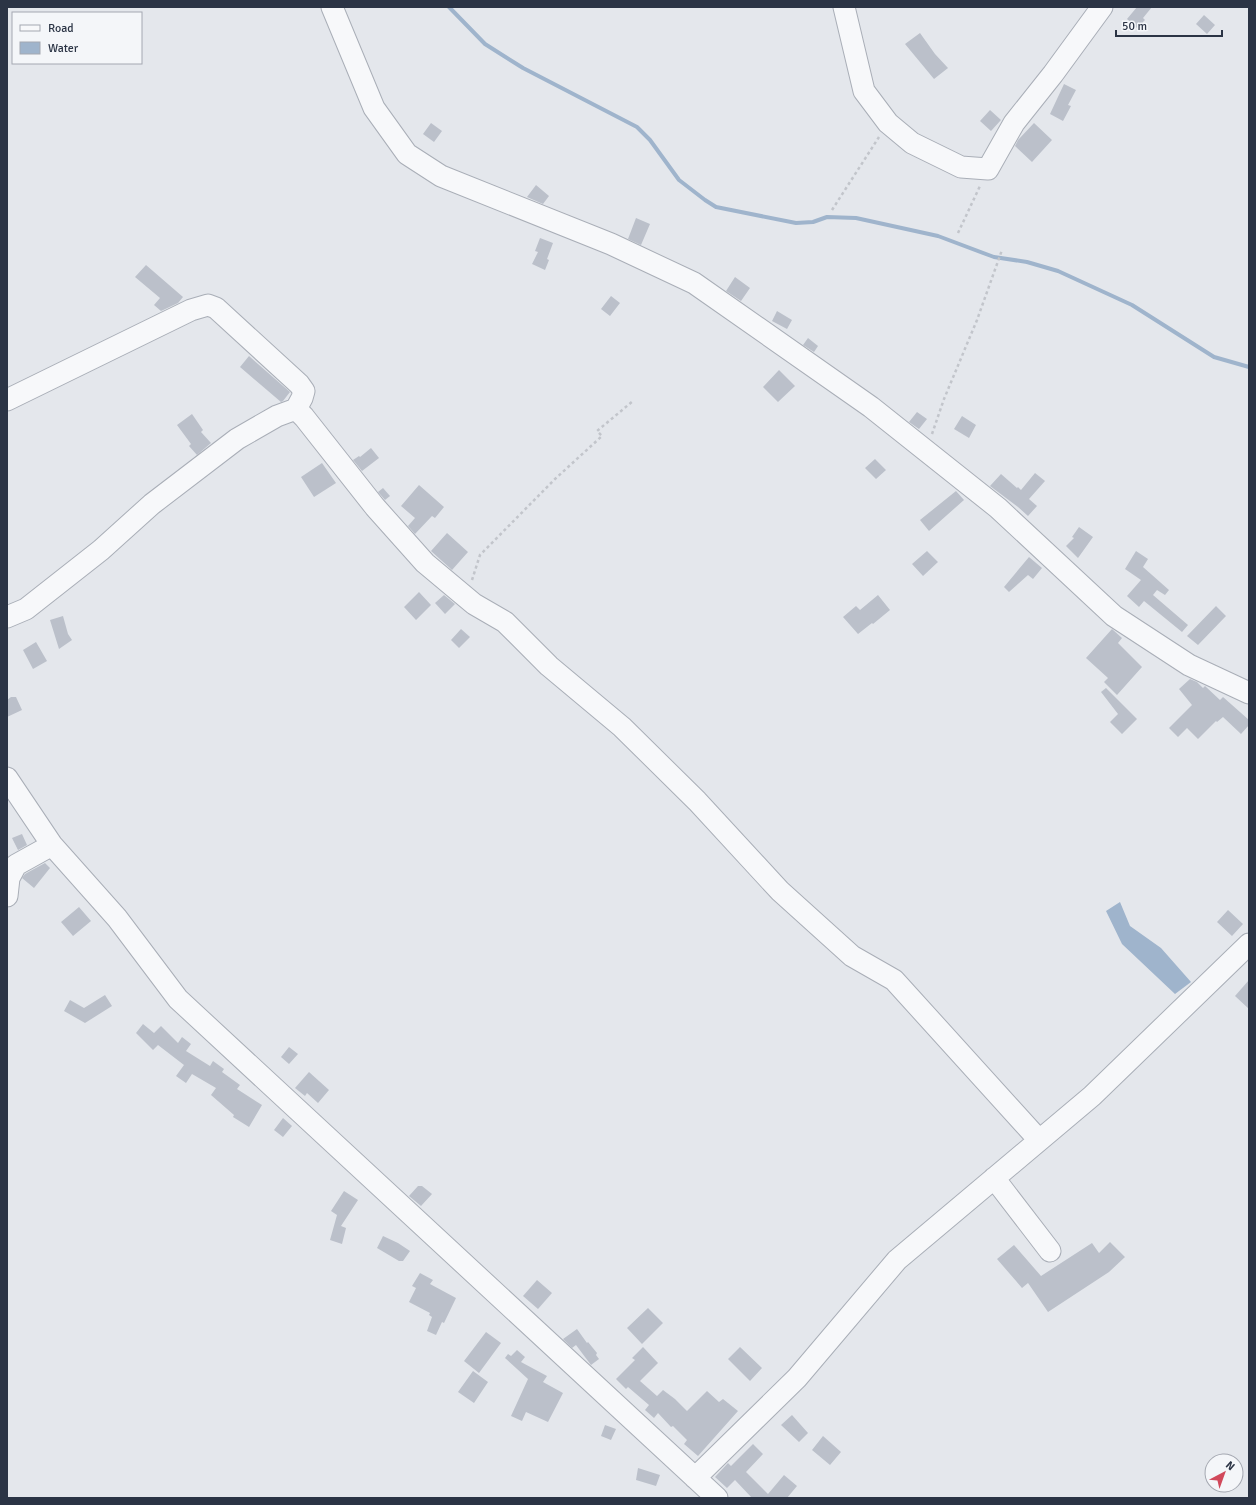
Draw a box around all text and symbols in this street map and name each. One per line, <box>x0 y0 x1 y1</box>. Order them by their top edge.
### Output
legend <box>12 12 142 64</box>
scale bar <box>1116 12 1222 38</box>
text: 50 m <box>1122 19 1147 34</box>
text: Road <box>48 21 74 36</box>
text: Water <box>48 41 79 56</box>
north arrow <box>1204 1453 1244 1493</box>
text: N <box>1223 1458 1237 1473</box>

